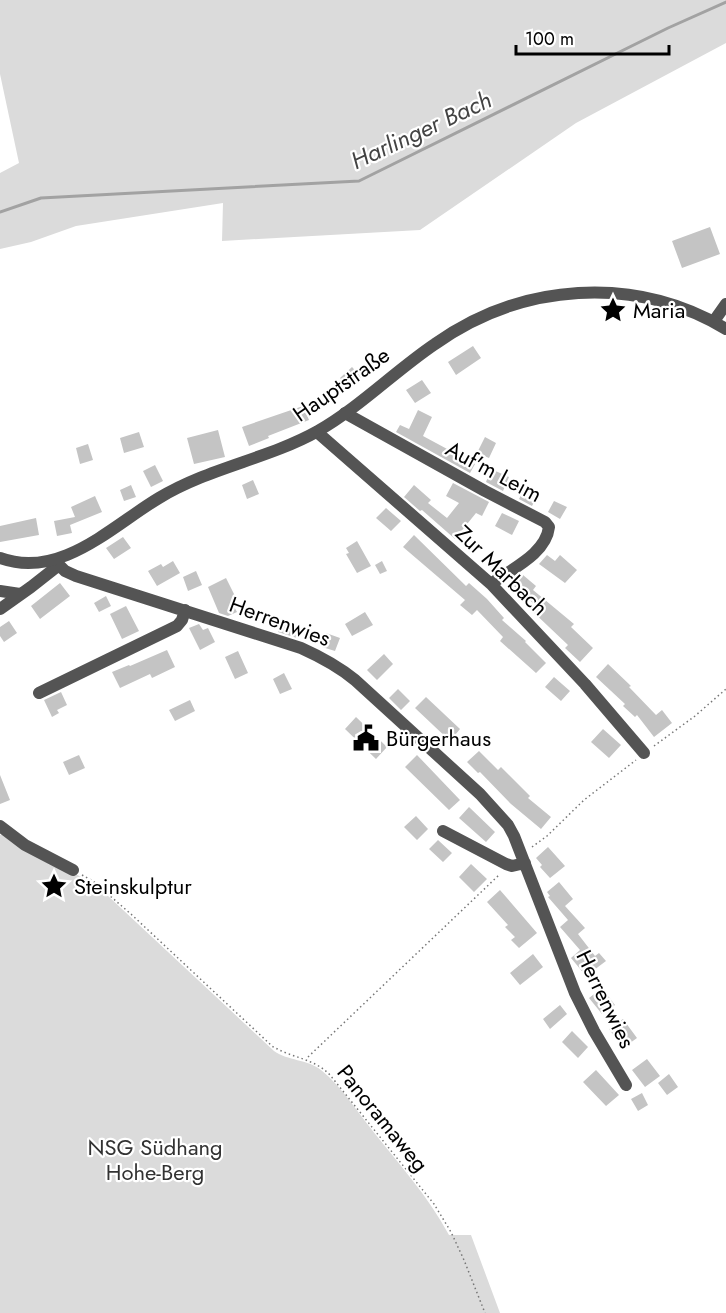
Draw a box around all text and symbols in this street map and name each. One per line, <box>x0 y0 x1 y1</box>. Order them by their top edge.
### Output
scale bar <box>516 18 669 56</box>
text: 100 m <box>525 26 574 52</box>
water label: Harlinger Bach <box>345 82 497 178</box>
place label: Maria <box>633 294 685 326</box>
place icon: Maria <box>598 295 628 325</box>
street label: Hauptstraße <box>286 339 396 429</box>
street label: Auf'm Leim <box>440 432 548 510</box>
street label: Zur Marbach <box>448 517 556 623</box>
street label: Herrenwies <box>225 588 335 654</box>
place label: Bürgerhaus <box>386 722 491 754</box>
public building icon: Bürgerhaus <box>351 723 381 753</box>
place label: Steinskulptur <box>74 870 192 902</box>
place icon: Steinskulptur <box>39 871 69 901</box>
street label: Herrenwies <box>569 945 644 1054</box>
street label: Panoramaweg <box>330 1057 436 1179</box>
park label: NSG Südhang Hohe-Berg <box>87 1131 223 1188</box>

